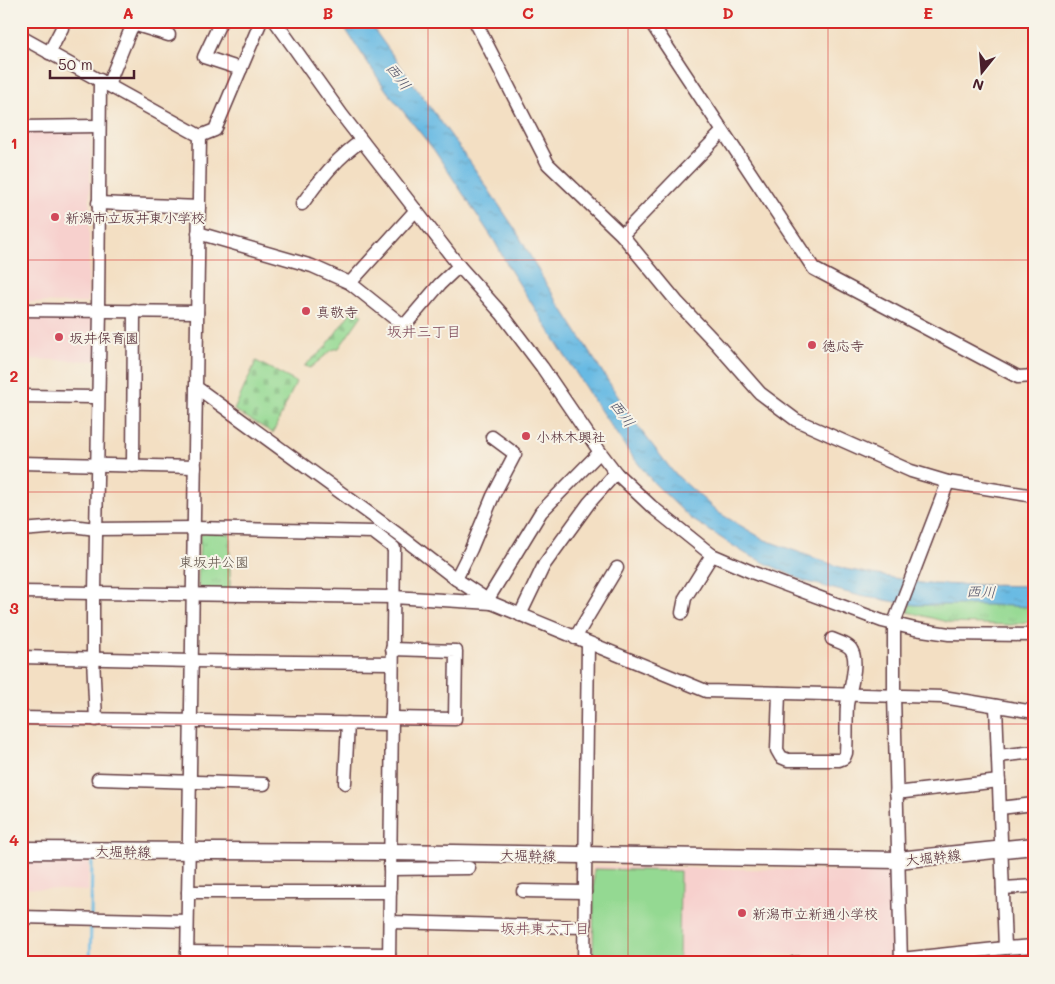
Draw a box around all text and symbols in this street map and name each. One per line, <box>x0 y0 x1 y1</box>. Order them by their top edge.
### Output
text: A <box>122 2 134 23</box>
text: B <box>323 2 333 23</box>
text: C <box>522 2 534 23</box>
text: D <box>722 2 734 23</box>
text: E <box>923 2 933 23</box>
scale bar <box>50 48 134 80</box>
north arrow <box>958 48 1008 98</box>
text: 50 m <box>58 54 93 74</box>
water label: 西川 <box>382 58 416 94</box>
text: N <box>970 74 986 96</box>
text: 1 <box>10 132 18 153</box>
place label: 新潟市立坂井東小学校 <box>65 208 205 227</box>
marker: 新潟市立坂井東小学校 <box>49 211 61 223</box>
place label: 真敬寺 <box>316 302 358 321</box>
marker: 真敬寺 <box>300 305 312 317</box>
district label: 坂井三丁目 <box>386 321 462 341</box>
place label: 坂井保育園 <box>69 328 139 347</box>
marker: 坂井保育園 <box>53 331 65 343</box>
place label: 徳応寺 <box>822 336 864 355</box>
marker: 徳応寺 <box>806 339 818 351</box>
text: 2 <box>10 365 19 386</box>
water label: 西川 <box>606 395 640 431</box>
place label: 小林木興社 <box>536 427 606 446</box>
marker: 小林木興社 <box>520 430 532 442</box>
park label: 東坂井公園 <box>179 552 249 571</box>
water label: 西川 <box>966 580 996 602</box>
text: 3 <box>9 597 19 618</box>
text: 4 <box>9 829 19 850</box>
street label: 大堀幹線 <box>95 841 151 861</box>
street label: 大堀幹線 <box>500 845 556 865</box>
street label: 大堀幹線 <box>904 845 962 869</box>
place label: 新潟市立新通小学校 <box>752 904 878 923</box>
marker: 新潟市立新通小学校 <box>736 907 748 919</box>
district label: 坂井東六丁目 <box>500 918 590 938</box>

